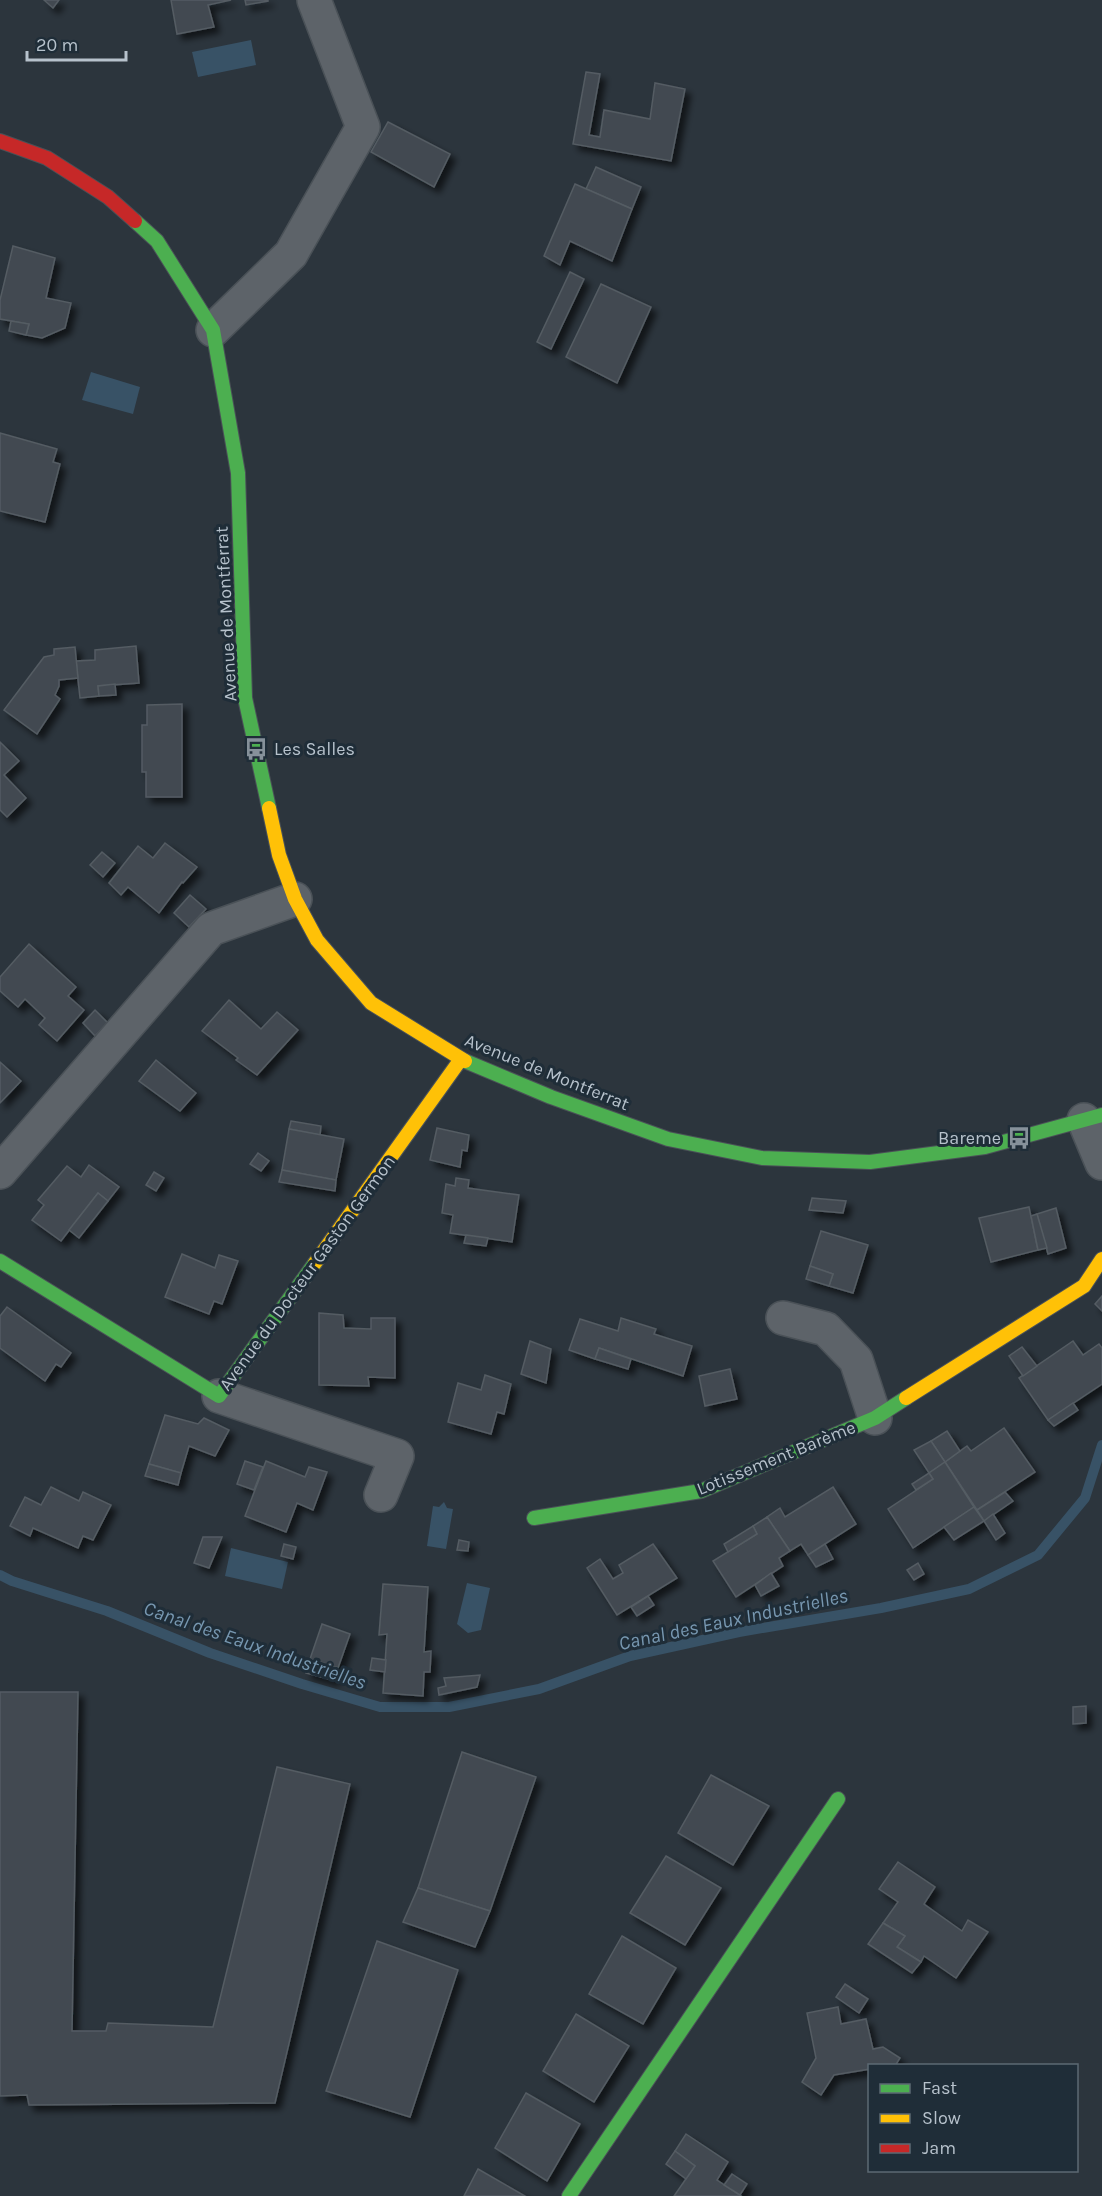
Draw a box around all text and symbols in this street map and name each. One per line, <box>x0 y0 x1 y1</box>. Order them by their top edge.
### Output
scale bar <box>27 24 126 62</box>
text: 20 m <box>36 34 78 56</box>
street label: Avenue de Montferrat <box>210 526 242 702</box>
bus stop icon: Les Salles <box>243 736 269 762</box>
place label: Les Salles <box>274 738 355 760</box>
street label: Avenue de Montferrat <box>462 1029 633 1115</box>
bus stop icon: Bareme <box>1006 1125 1032 1151</box>
place label: Bareme <box>938 1127 1001 1149</box>
street label: Avenue du Docteur Gaston Germon <box>214 1151 400 1395</box>
street label: Lotissement Barème <box>693 1416 859 1500</box>
water label: Canal des Eaux Industrielles <box>616 1584 850 1655</box>
water label: Canal des Eaux Industrielles <box>141 1597 369 1694</box>
legend <box>868 2064 1078 2172</box>
text: Fast <box>922 2077 957 2099</box>
text: Slow <box>922 2107 961 2129</box>
text: Jam <box>922 2137 956 2159</box>

